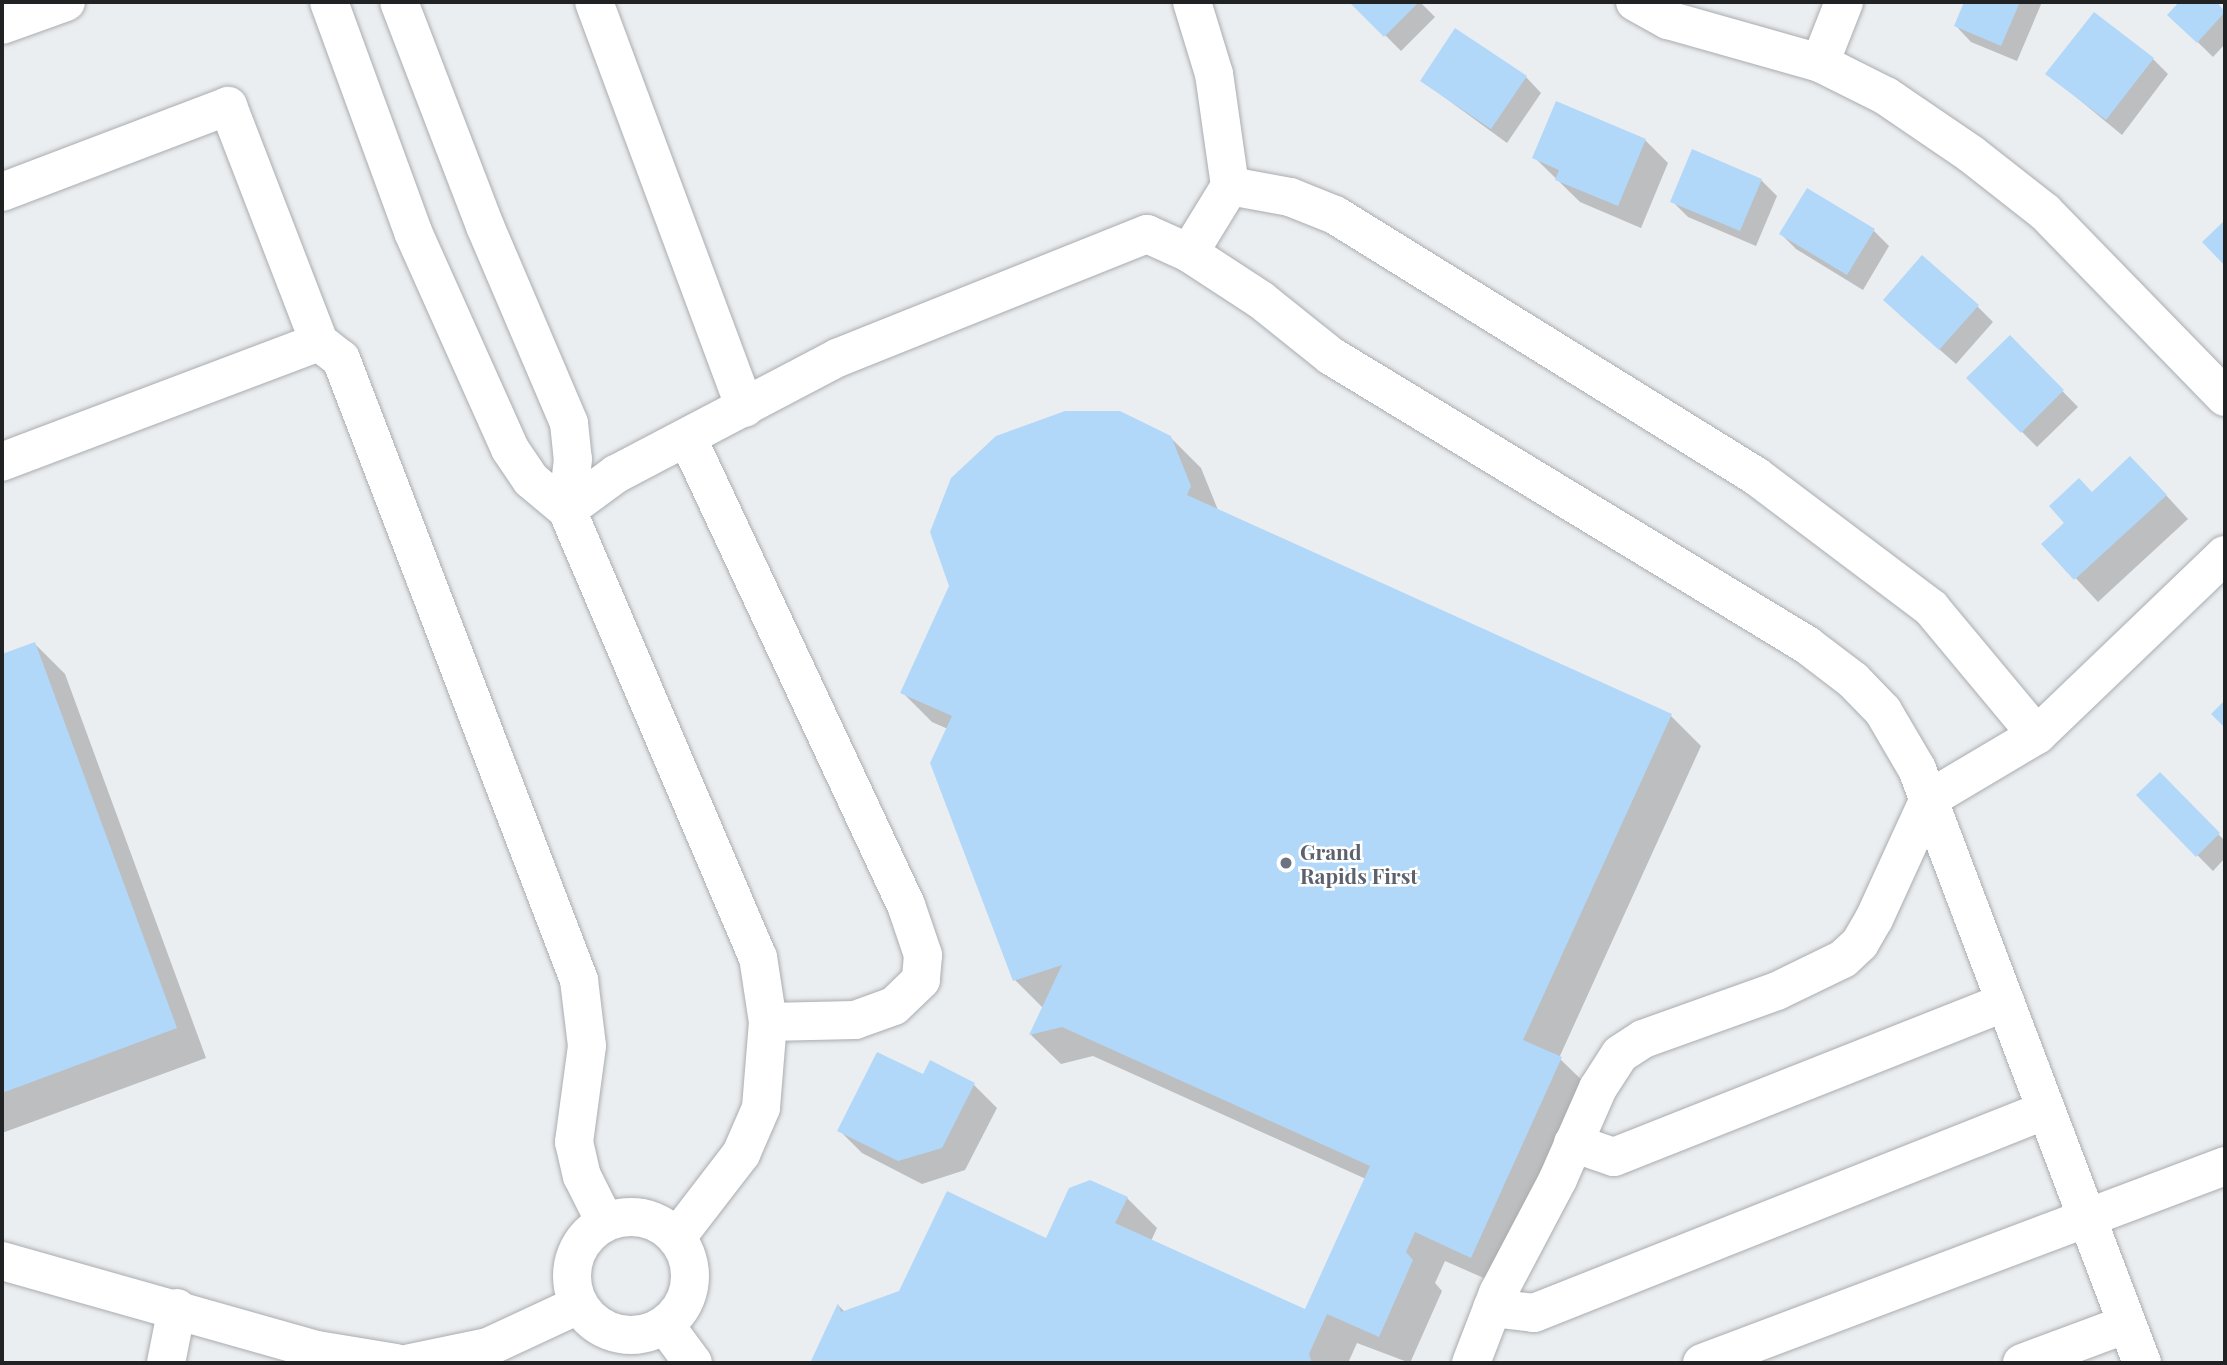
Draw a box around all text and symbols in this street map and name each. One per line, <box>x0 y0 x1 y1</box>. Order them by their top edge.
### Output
place label: Grand Rapids First <box>1300 838 1418 888</box>
marker: Grand Rapids First <box>1278 855 1294 871</box>

